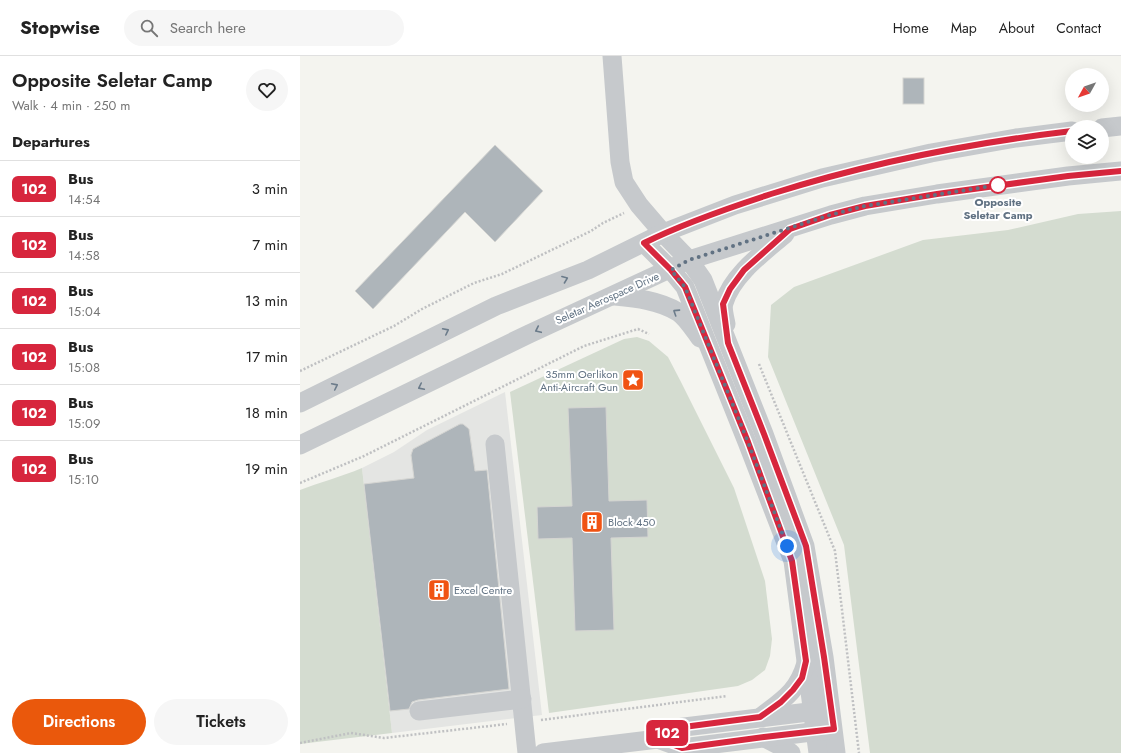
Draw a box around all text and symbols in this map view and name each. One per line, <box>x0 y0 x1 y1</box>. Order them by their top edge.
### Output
search box <box>124 10 404 46</box>
text: Stopwise <box>20 14 100 41</box>
icon: search <box>138 17 160 39</box>
text: Search here <box>170 17 246 39</box>
text: Home <box>893 18 929 38</box>
text: Map <box>951 18 977 38</box>
text: About <box>999 18 1034 38</box>
text: Contact <box>1056 18 1101 38</box>
text: Opposite Seletar Camp <box>12 67 212 94</box>
north arrow <box>1065 68 1109 112</box>
map controls <box>1065 68 1109 164</box>
button: heart <box>246 69 288 111</box>
text: Walk · 4 min · 250 m <box>12 96 130 115</box>
button: layers <box>1065 120 1109 164</box>
text: Departures <box>12 131 90 153</box>
text: Bus <box>68 168 93 190</box>
marker: Opposite Seletar Camp <box>989 176 1007 194</box>
text: 3 min <box>252 178 288 200</box>
text: 102 <box>21 179 47 199</box>
text: 14:54 <box>68 190 100 209</box>
place label: Opposite Seletar Camp <box>963 194 1033 223</box>
text: Bus <box>68 224 93 246</box>
text: 7 min <box>252 234 288 256</box>
text: 102 <box>21 235 47 255</box>
text: 14:58 <box>68 246 100 265</box>
street label: Seletar Aerospace Drive <box>553 268 662 328</box>
one-way arrow <box>561 276 568 284</box>
text: Bus <box>68 280 93 302</box>
text: 13 min <box>245 290 288 312</box>
text: 102 <box>21 291 47 311</box>
text: 15:04 <box>68 302 100 321</box>
one-way arrow <box>673 309 680 317</box>
one-way arrow <box>535 325 542 333</box>
one-way arrow <box>441 329 449 336</box>
text: Bus <box>68 336 93 358</box>
text: 17 min <box>245 346 288 368</box>
text: 102 <box>21 347 47 367</box>
text: 15:08 <box>68 358 100 377</box>
place label: 35mm Oerlikon Anti-Aircraft Gun <box>540 366 618 395</box>
place icon: 35mm Oerlikon Anti-Aircraft Gun <box>620 367 646 393</box>
one-way arrow <box>418 382 425 389</box>
one-way arrow <box>331 383 338 391</box>
text: Bus <box>68 392 93 414</box>
text: 18 min <box>245 402 288 424</box>
text: 102 <box>21 403 47 423</box>
text: 15:09 <box>68 414 100 433</box>
text: Bus <box>68 448 93 470</box>
text: 19 min <box>245 458 288 480</box>
text: 102 <box>21 459 47 479</box>
text: 15:10 <box>68 470 99 489</box>
building icon: Block 450 <box>579 509 605 535</box>
place label: Block 450 <box>608 514 656 530</box>
your location <box>777 536 797 556</box>
building icon: Excel Centre <box>426 577 452 603</box>
place label: Excel Centre <box>454 582 512 598</box>
button: Directions <box>12 699 146 745</box>
button: Tickets <box>154 699 288 745</box>
line badge: 102 <box>644 720 690 746</box>
text: 102 <box>654 723 680 743</box>

